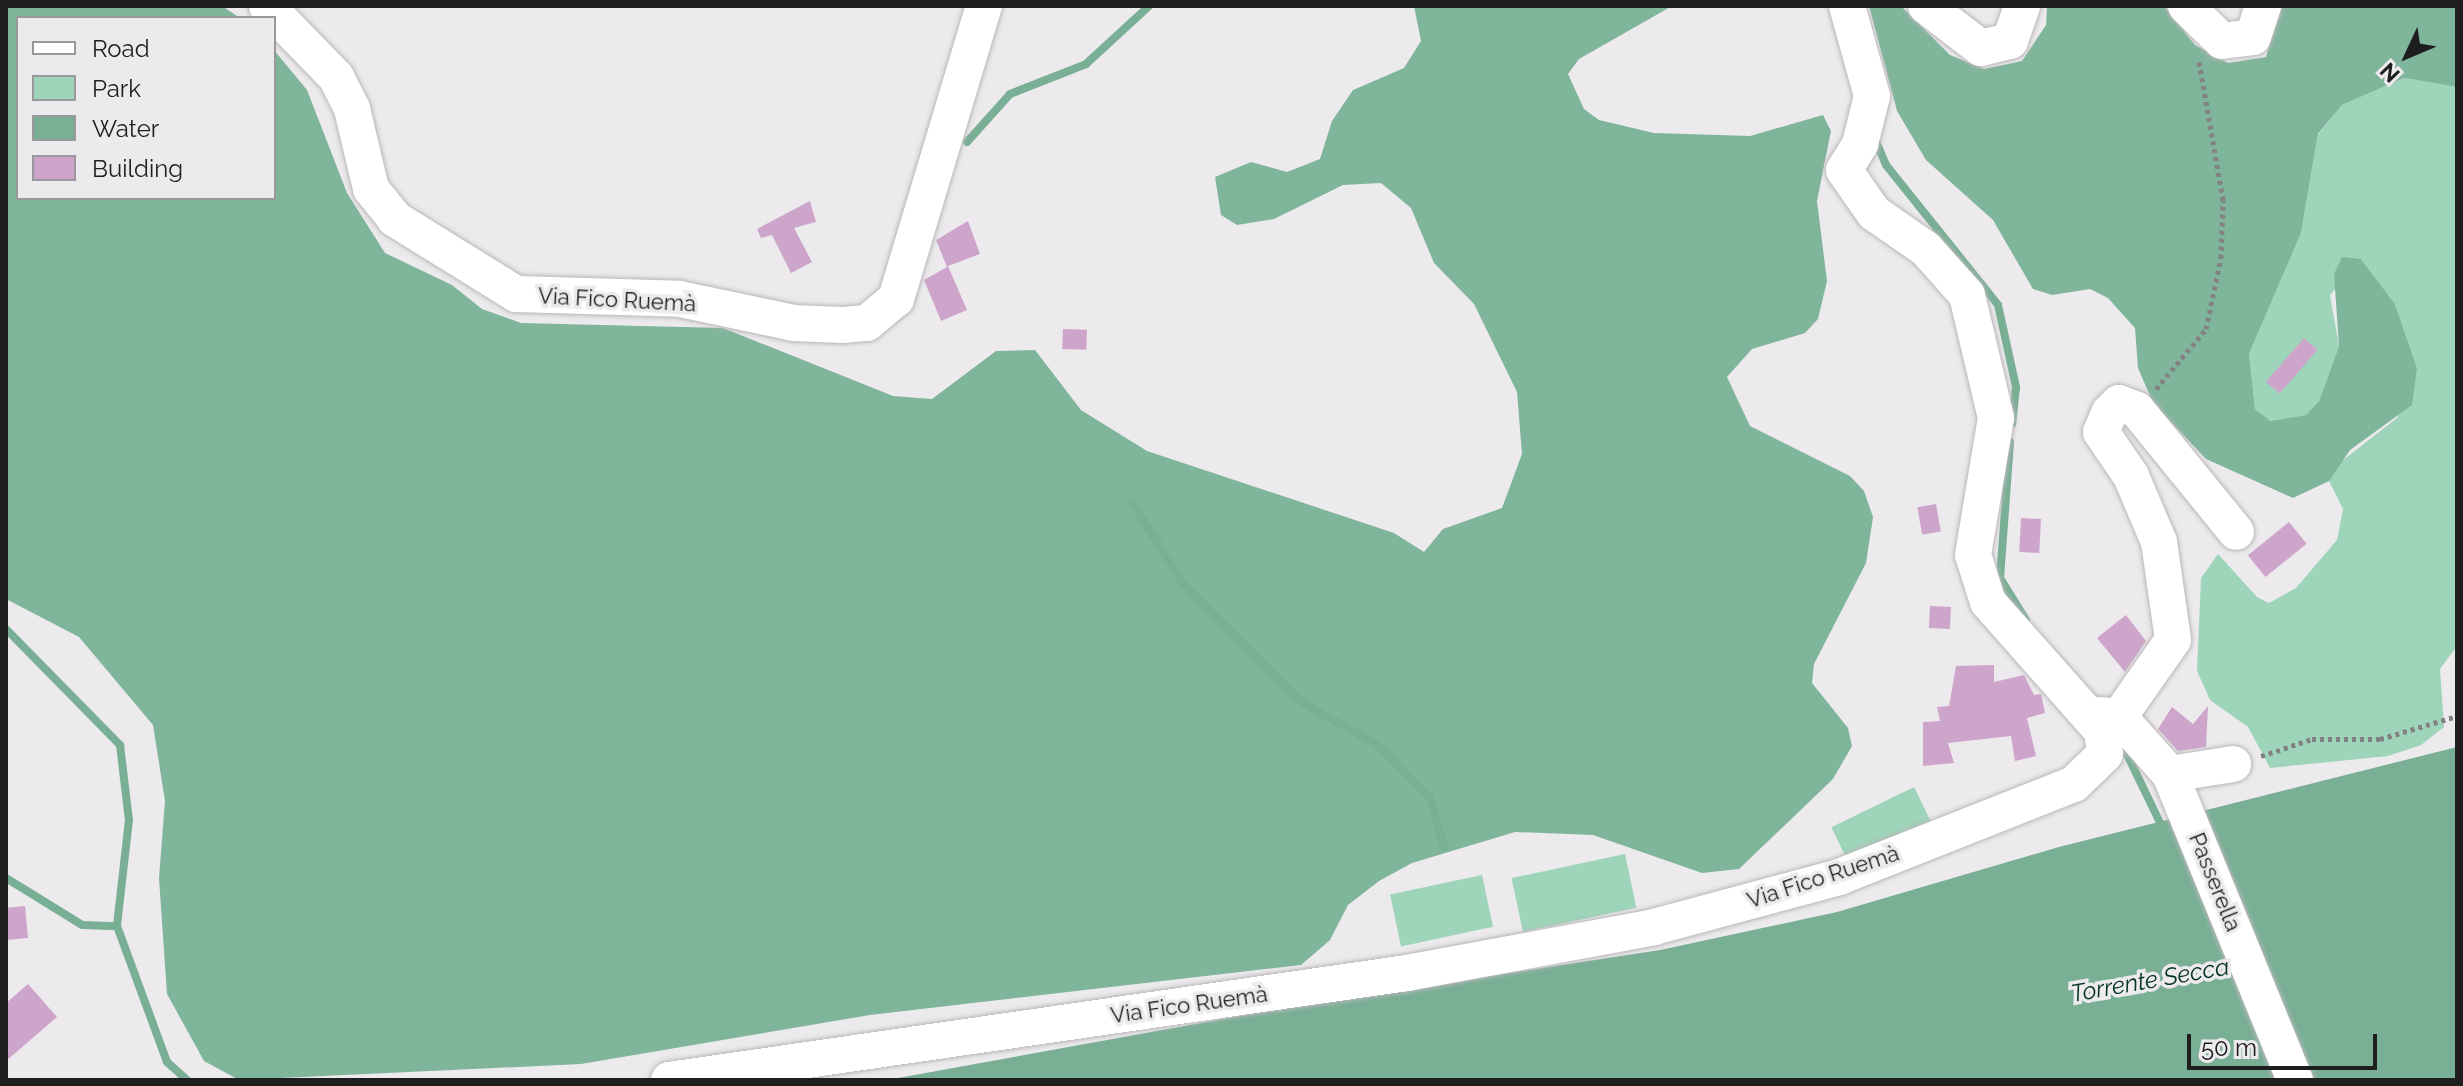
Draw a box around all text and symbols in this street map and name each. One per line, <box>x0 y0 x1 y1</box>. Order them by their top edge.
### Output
legend <box>16 16 276 200</box>
north arrow <box>2367 16 2447 96</box>
text: Road <box>92 34 150 63</box>
text: N <box>2375 58 2405 88</box>
text: Park <box>92 74 141 103</box>
text: Water <box>92 114 159 143</box>
text: Building <box>92 154 183 183</box>
street label: Via Fico Ruemà <box>537 283 697 317</box>
street label: Passerella <box>2183 829 2247 935</box>
street label: Via Fico Ruemà <box>1744 840 1902 914</box>
water label: Torrente Secca <box>2069 952 2231 1008</box>
street label: Via Fico Ruemà <box>1109 981 1269 1029</box>
scale bar <box>2191 1018 2381 1068</box>
text: 50 m <box>2201 1033 2257 1062</box>

